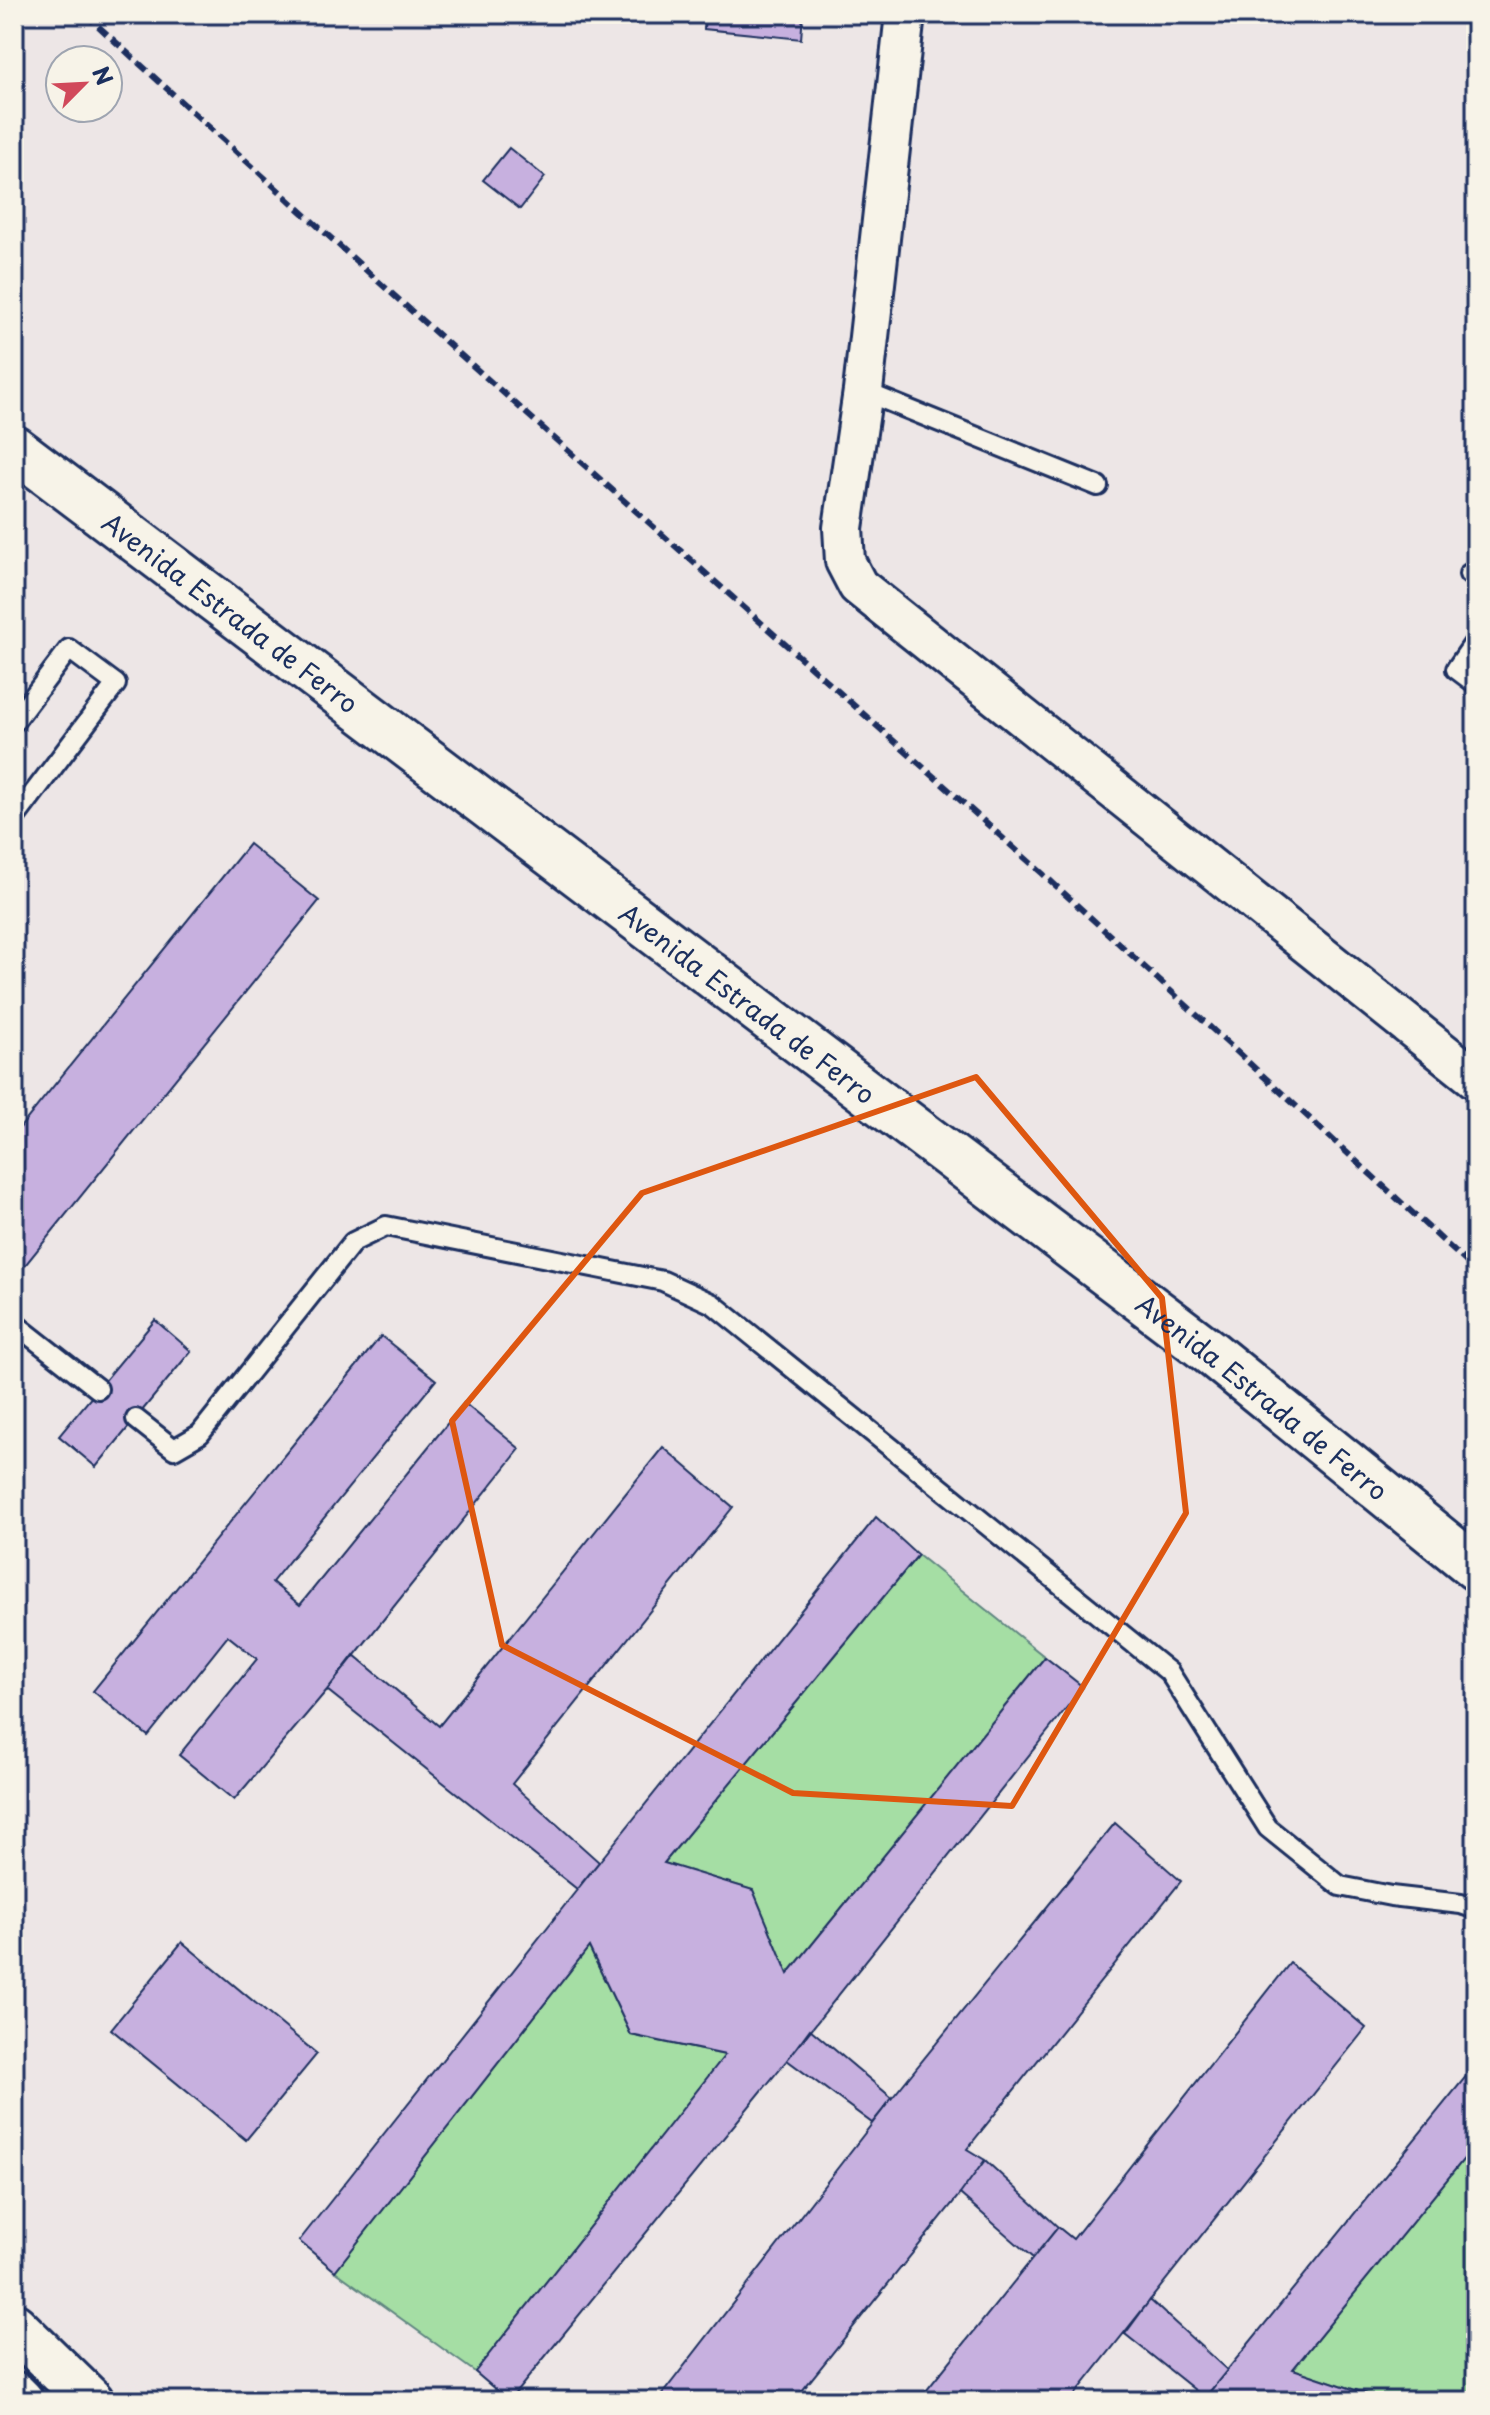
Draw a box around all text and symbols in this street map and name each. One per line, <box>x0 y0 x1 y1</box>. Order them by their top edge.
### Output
north arrow <box>44 44 124 124</box>
text: N <box>85 61 122 90</box>
street label: Avenida Estrada de Ferro <box>95 502 367 722</box>
street label: Avenida Estrada de Ferro <box>612 893 884 1113</box>
street label: Avenida Estrada de Ferro <box>1128 1284 1397 1509</box>

